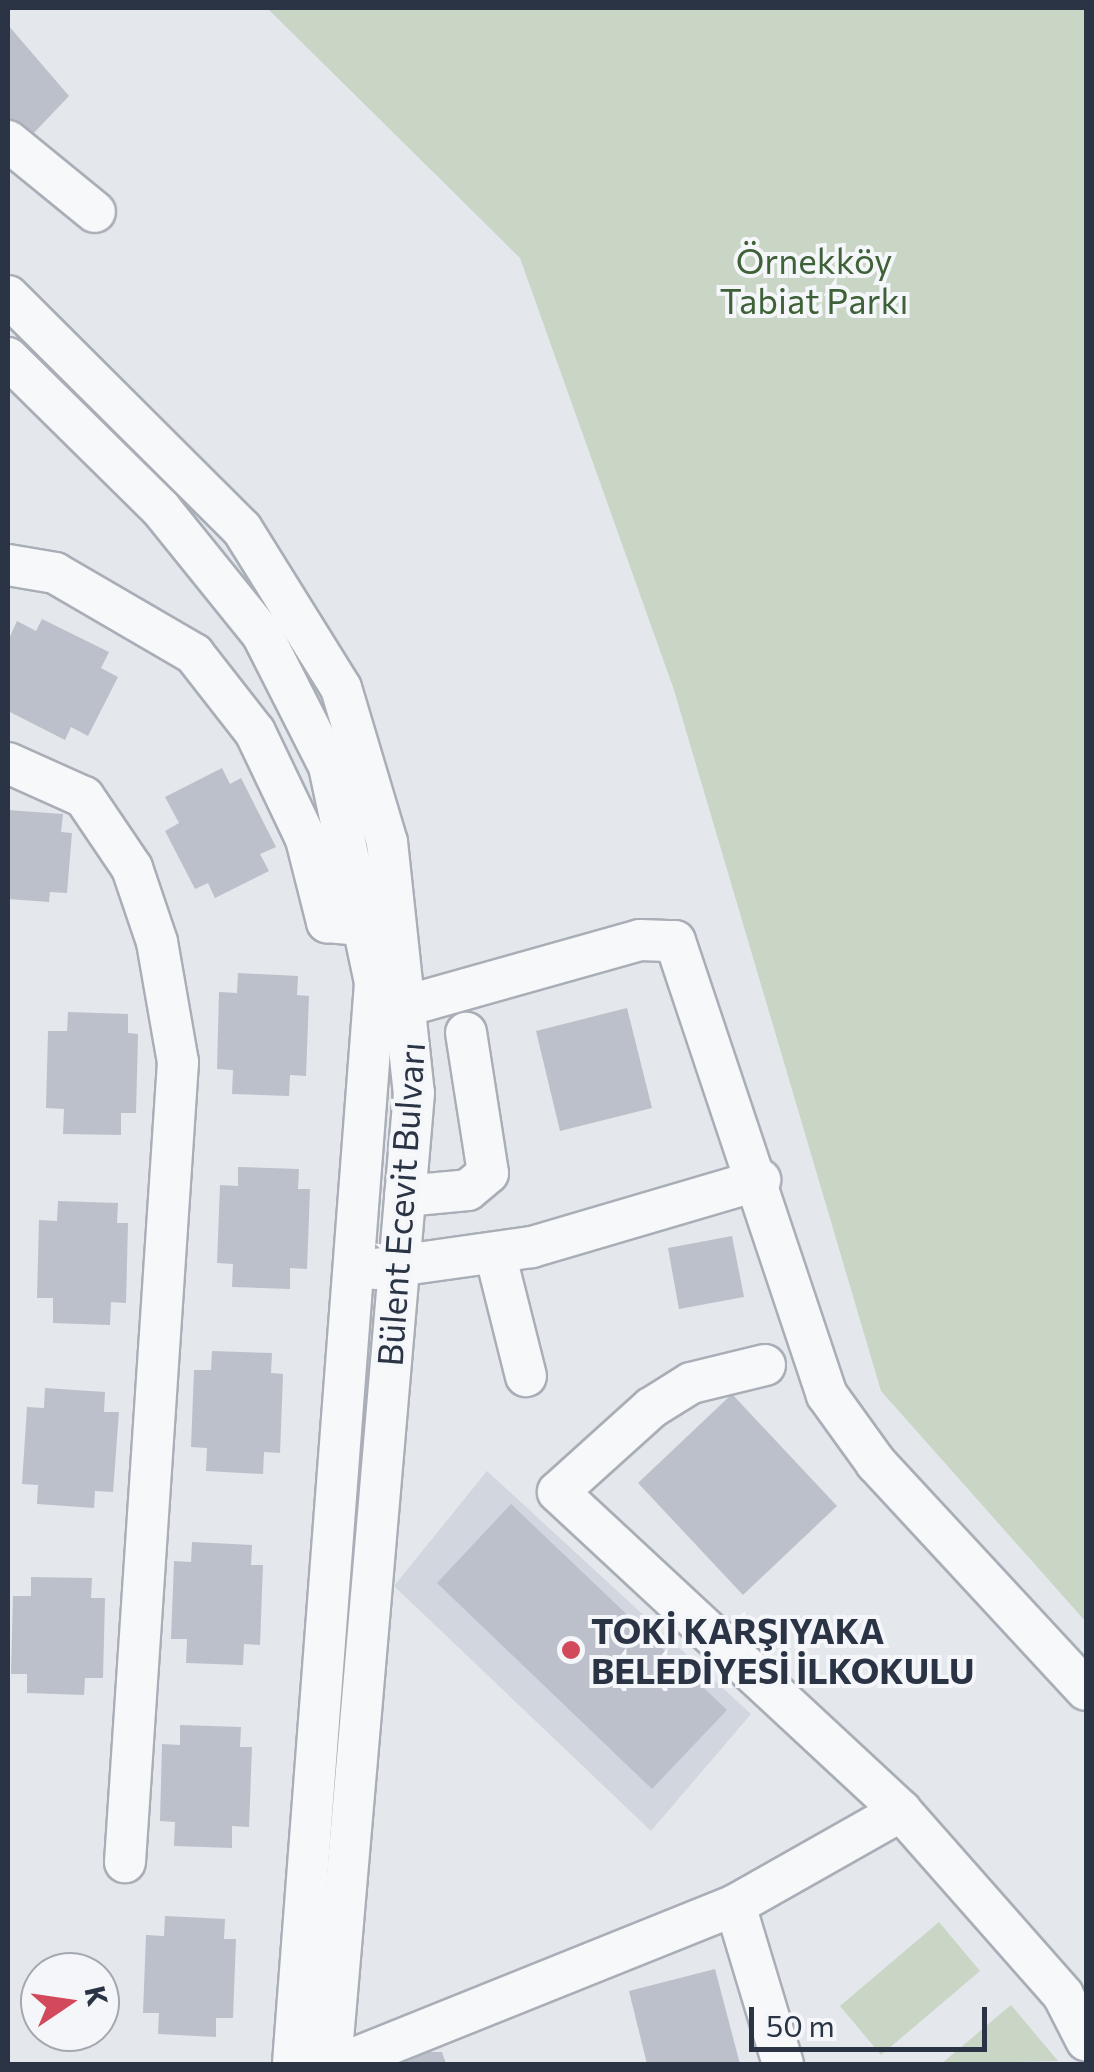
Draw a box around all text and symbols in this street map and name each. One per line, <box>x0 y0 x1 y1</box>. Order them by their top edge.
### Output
park label: Örnekköy Tabiat Parkı <box>720 239 908 321</box>
street label: Bülent Ecevit Bulvarı <box>368 1041 432 1367</box>
place label: TOKİ KARŞIYAKA BELEDİYESİ İLKOKULU <box>591 1609 975 1691</box>
marker: TOKİ KARŞIYAKA BELEDİYESİ İLKOKULU <box>560 1639 582 1661</box>
north arrow <box>20 1952 120 2052</box>
text: K <box>79 1982 116 2009</box>
scale bar <box>754 1987 992 2049</box>
text: 50 m <box>766 2006 835 2043</box>

